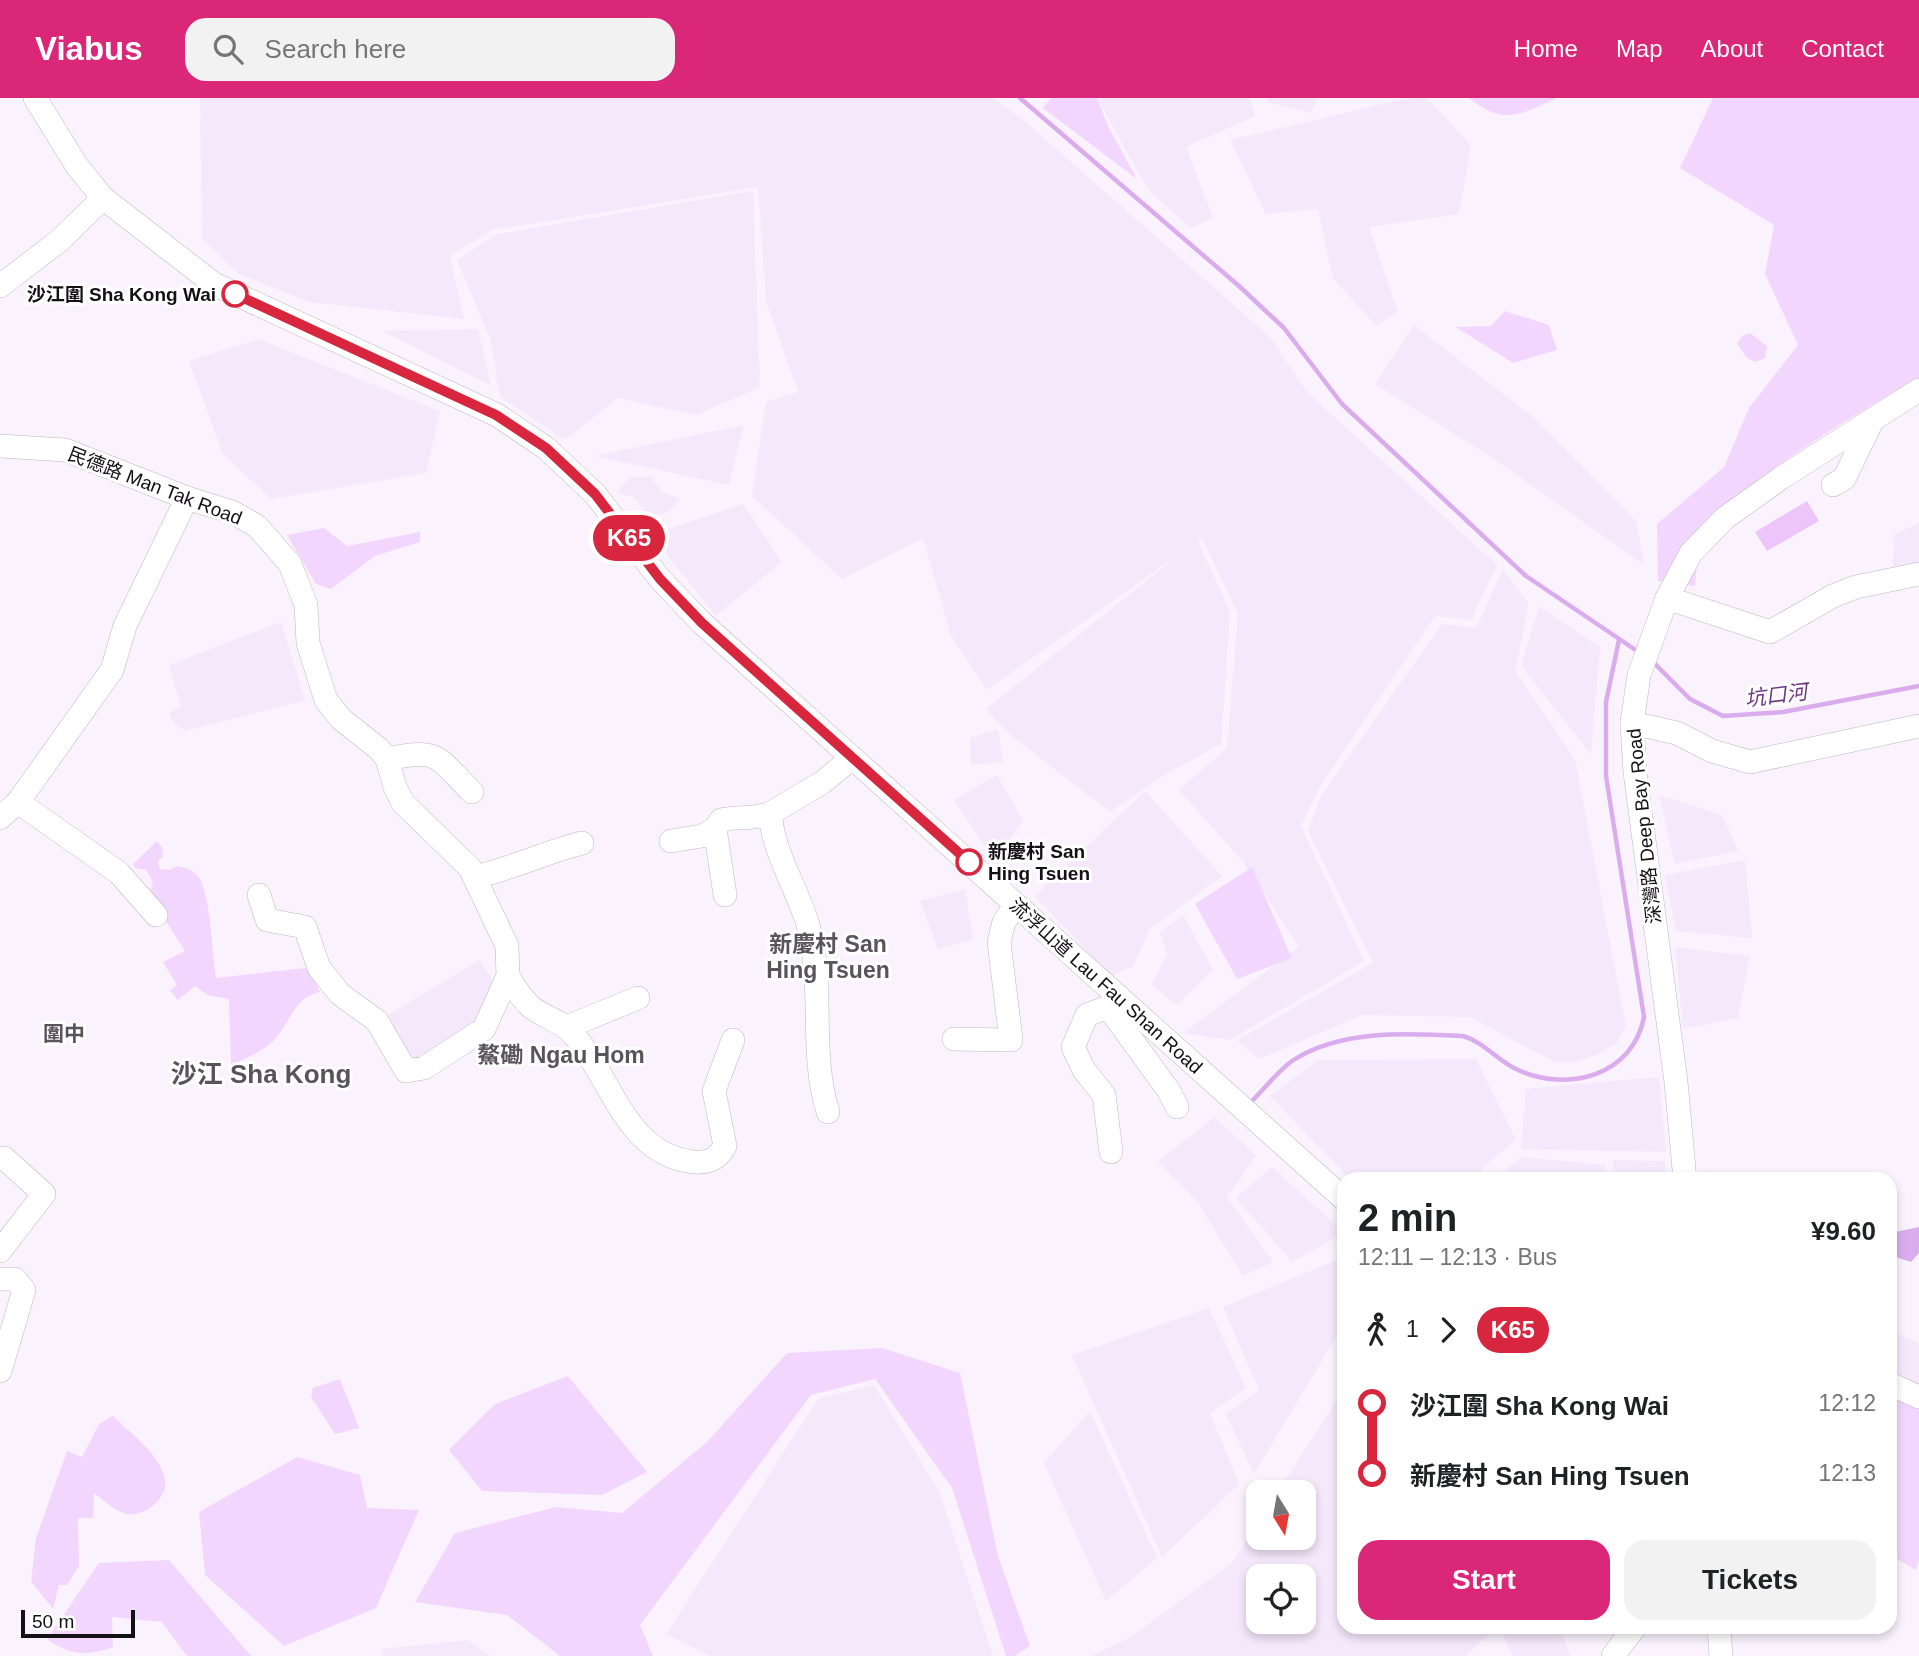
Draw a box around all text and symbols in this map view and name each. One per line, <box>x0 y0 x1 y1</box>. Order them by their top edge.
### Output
search box <box>185 18 675 81</box>
text: Viabus <box>35 30 143 67</box>
icon: search <box>209 30 247 68</box>
text: Search here <box>265 34 406 64</box>
text: Home <box>1514 35 1578 62</box>
text: Map <box>1616 35 1663 62</box>
text: About <box>1701 35 1763 62</box>
text: Contact <box>1801 35 1884 62</box>
marker: 沙江圍 Sha Kong Wai <box>222 281 248 307</box>
place label: 沙江圍 Sha Kong Wai <box>27 284 216 305</box>
street label: 民德路 Man Tak Road <box>65 443 245 529</box>
line badge: K65 <box>589 515 669 561</box>
text: K65 <box>607 524 651 551</box>
water label: 坑口河 <box>1743 679 1813 710</box>
street label: 深灣路 Deep Bay Road <box>1623 727 1665 925</box>
place label: 新慶村 San Hing Tsuen <box>988 841 1090 884</box>
marker: 新慶村 San Hing Tsuen <box>956 849 982 875</box>
street label: 流浮山道 Lau Fau Shan Road <box>1006 894 1206 1078</box>
district label: 新慶村 San Hing Tsuen <box>766 931 890 983</box>
district label: 圍中 <box>43 1022 85 1045</box>
district label: 鰲磡 Ngau Hom <box>477 1042 645 1068</box>
district label: 沙江 Sha Kong <box>171 1059 351 1089</box>
text: 2 min <box>1358 1197 1457 1239</box>
text: ¥9.60 <box>1811 1216 1876 1246</box>
text: 12:11 – 12:13 · Bus <box>1358 1244 1557 1270</box>
icon: walk <box>1358 1311 1396 1349</box>
icon: forward <box>1429 1311 1467 1349</box>
text: 1 <box>1406 1316 1419 1342</box>
text: K65 <box>1491 1316 1535 1343</box>
text: 12:12 <box>1818 1390 1876 1416</box>
text: 沙江圍 Sha Kong Wai <box>1410 1391 1669 1421</box>
text: 12:13 <box>1818 1460 1876 1486</box>
text: 新慶村 San Hing Tsuen <box>1410 1461 1690 1491</box>
north arrow <box>1246 1480 1316 1550</box>
map controls <box>1246 1480 1316 1634</box>
button: Start <box>1358 1540 1610 1620</box>
button: Tickets <box>1624 1540 1876 1620</box>
button: locate <box>1246 1564 1316 1634</box>
scale bar <box>21 1607 135 1639</box>
text: 50 m <box>32 1611 74 1632</box>

